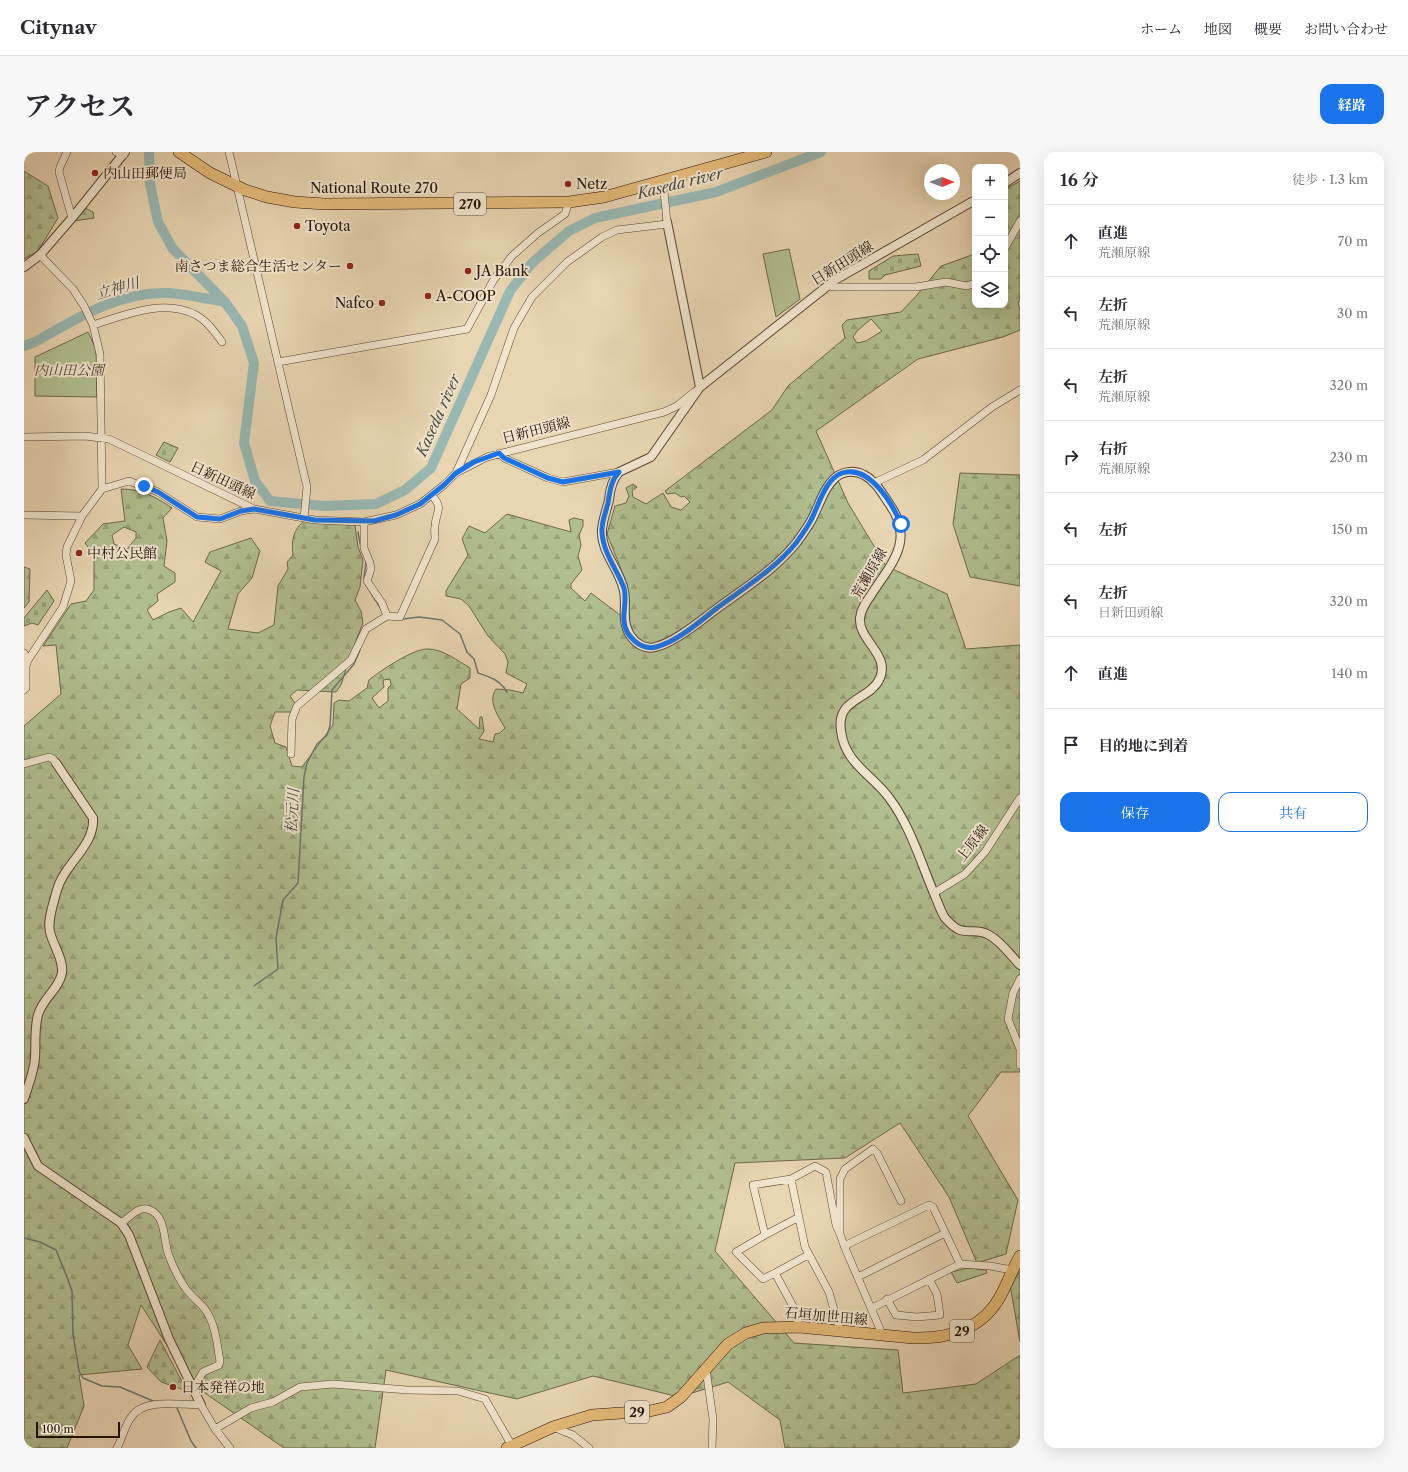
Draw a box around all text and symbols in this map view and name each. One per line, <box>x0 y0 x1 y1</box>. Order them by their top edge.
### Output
text: Citynav <box>20 16 97 39</box>
text: ホーム <box>1140 20 1182 38</box>
text: 地図 <box>1204 20 1232 38</box>
text: 概要 <box>1254 20 1282 38</box>
text: お問い合わせ <box>1304 20 1388 38</box>
button: 経路 <box>1320 84 1384 124</box>
text: アクセス <box>24 89 135 123</box>
water label: Kaseda river <box>634 163 726 203</box>
place label: 内山田郵便局 <box>103 164 187 182</box>
north arrow <box>924 164 960 200</box>
map controls <box>972 164 1008 308</box>
button: + <box>972 164 1008 200</box>
marker: 内山田郵便局 <box>90 168 100 178</box>
text: 16 分 <box>1060 170 1099 190</box>
text: 徒歩 · 1.3 km <box>1292 171 1368 187</box>
place label: Netz <box>576 175 607 193</box>
street label: National Route 270 <box>310 179 438 197</box>
marker: Netz <box>563 179 573 189</box>
road number: 270 <box>454 193 486 215</box>
button: − <box>972 200 1008 236</box>
place label: Toyota <box>305 217 351 235</box>
marker: Toyota <box>292 221 302 231</box>
text: 直進 <box>1098 223 1128 242</box>
icon: ahead <box>1060 230 1082 252</box>
text: 70 m <box>1338 233 1368 249</box>
button: locate <box>972 236 1008 272</box>
street label: 日新田頭線 <box>808 237 876 289</box>
text: 荒瀬原線 <box>1098 244 1150 260</box>
place label: 南さつま総合生活センター <box>175 257 342 275</box>
marker: 南さつま総合生活センター <box>345 261 355 271</box>
place label: JA Bank <box>474 262 530 280</box>
marker: JA Bank <box>463 266 473 276</box>
water label: 立神川 <box>93 272 143 303</box>
button: layers <box>972 272 1008 308</box>
place label: A-COOP <box>435 287 496 305</box>
marker: A-COOP <box>423 291 433 301</box>
place label: Nafco <box>335 294 374 312</box>
text: 左折 <box>1098 295 1128 314</box>
marker: Nafco <box>377 298 387 308</box>
icon: left <box>1060 302 1082 324</box>
text: 30 m <box>1337 305 1368 321</box>
text: 荒瀬原線 <box>1098 316 1150 332</box>
park label: 内山田公園 <box>34 361 106 379</box>
text: 左折 <box>1098 367 1128 386</box>
water label: Kaseda river <box>411 370 465 460</box>
icon: left <box>1060 374 1082 396</box>
text: 320 m <box>1330 377 1368 393</box>
text: 荒瀬原線 <box>1098 388 1150 404</box>
street label: 日新田頭線 <box>500 413 572 447</box>
text: 右折 <box>1098 439 1128 458</box>
icon: right <box>1060 446 1082 468</box>
text: 230 m <box>1330 449 1368 465</box>
street label: 日新田頭線 <box>187 457 259 503</box>
text: 荒瀬原線 <box>1098 460 1150 476</box>
route end <box>135 477 153 495</box>
route start <box>892 515 910 533</box>
icon: left <box>1060 518 1082 540</box>
text: 左折 <box>1098 520 1128 539</box>
text: 150 m <box>1332 521 1368 537</box>
place label: 中村公民館 <box>87 544 157 562</box>
street label: 荒瀬原線 <box>847 544 891 602</box>
marker: 中村公民館 <box>74 548 84 558</box>
text: 左折 <box>1098 583 1128 602</box>
icon: left <box>1060 590 1082 612</box>
text: 320 m <box>1330 593 1368 609</box>
text: 日新田頭線 <box>1098 604 1163 620</box>
icon: ahead <box>1060 662 1082 684</box>
text: 直進 <box>1098 664 1128 683</box>
text: 140 m <box>1331 665 1368 681</box>
icon: arrive <box>1060 734 1082 756</box>
text: 目的地に到着 <box>1098 736 1188 755</box>
water label: 松元川 <box>281 786 303 834</box>
button: 保存 <box>1060 792 1210 832</box>
button: 共有 <box>1218 792 1368 832</box>
street label: 上原線 <box>952 821 992 865</box>
street label: 石垣加世田線 <box>783 1303 869 1329</box>
road number: 29 <box>950 1320 974 1342</box>
place label: 日本発祥の地 <box>181 1378 265 1396</box>
marker: 日本発祥の地 <box>168 1382 178 1392</box>
road number: 29 <box>625 1401 649 1423</box>
scale bar <box>36 1420 120 1439</box>
text: 100 m <box>42 1422 74 1436</box>

